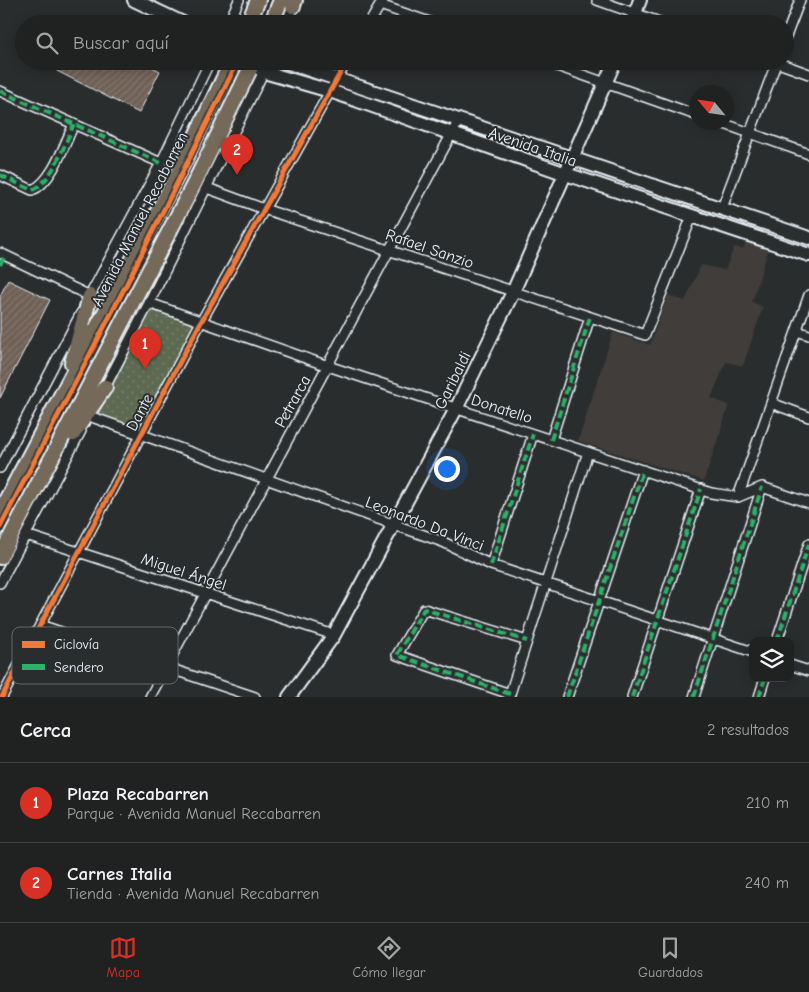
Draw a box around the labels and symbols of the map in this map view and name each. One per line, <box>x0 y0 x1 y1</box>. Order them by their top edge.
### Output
north arrow <box>689 85 734 130</box>
street label: Avenida Italia <box>486 123 579 170</box>
street label: Avenida Manuel Recabarren <box>88 129 192 310</box>
pin: 2 <box>221 134 253 175</box>
street label: Rafael Sanzio <box>383 225 476 272</box>
pin: 1 <box>129 328 161 369</box>
street label: Garibaldi <box>431 349 475 412</box>
street label: Petrarca <box>271 372 315 431</box>
street label: Dante <box>123 391 157 434</box>
street label: Donatello <box>469 391 535 427</box>
your location <box>434 456 460 482</box>
street label: Leonardo Da Vinci <box>363 493 486 555</box>
street label: Miguel Ángel <box>139 549 229 594</box>
legend <box>12 627 178 684</box>
text: Ciclovía <box>54 636 99 653</box>
text: Sendero <box>54 659 104 676</box>

